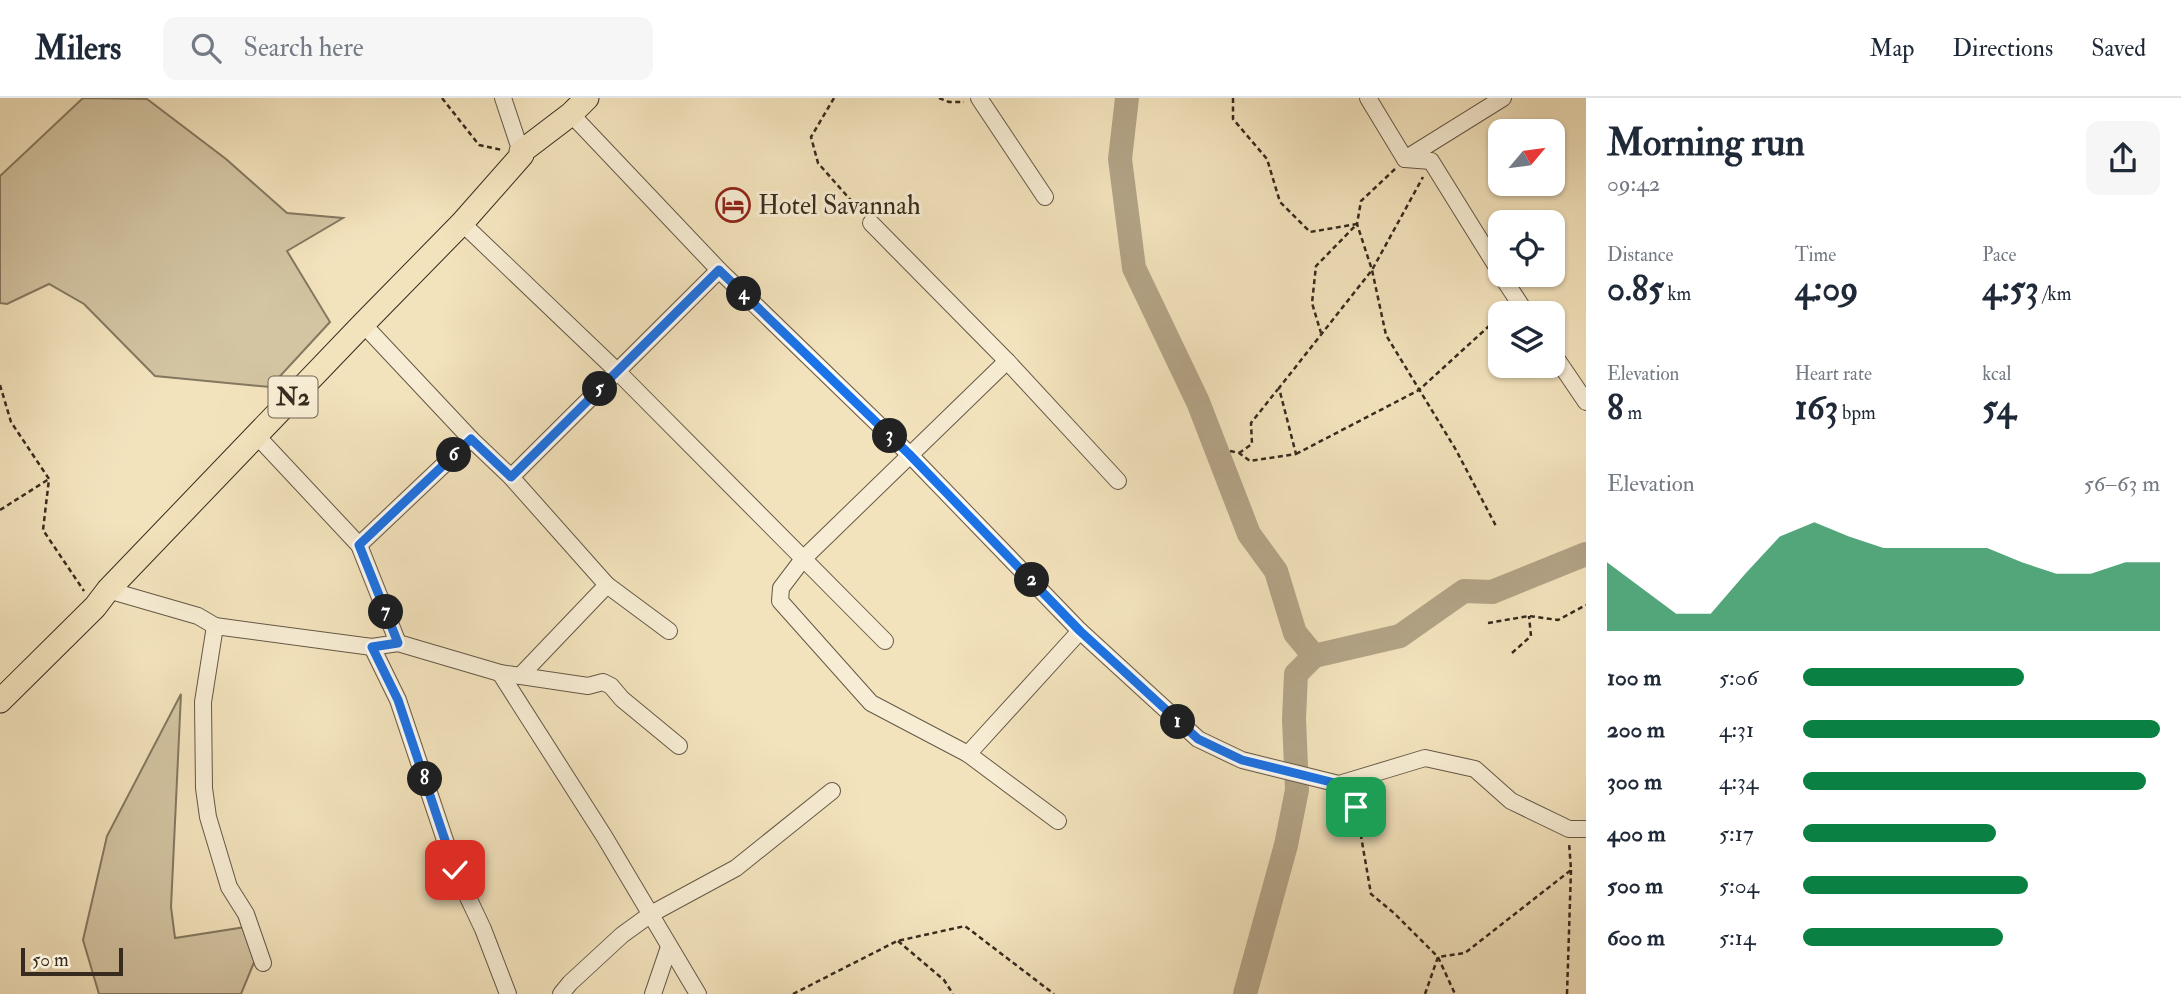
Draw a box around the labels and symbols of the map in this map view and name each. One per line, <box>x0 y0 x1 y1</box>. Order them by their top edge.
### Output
north arrow <box>1488 119 1564 196</box>
hotel icon: Hotel Savannah <box>714 186 752 224</box>
place label: Hotel Savannah <box>758 190 921 222</box>
pin: 4 <box>726 276 762 312</box>
pin: 5 <box>582 372 618 406</box>
road number: N2 <box>268 376 318 418</box>
pin: 3 <box>872 418 908 454</box>
pin: 6 <box>436 438 472 472</box>
pin: 2 <box>1014 562 1050 598</box>
pin: 7 <box>368 594 404 630</box>
pin: 1 <box>1160 704 1196 740</box>
pin: 8 <box>408 762 442 796</box>
pin <box>1326 777 1386 837</box>
pin <box>425 840 485 900</box>
scale bar <box>21 945 122 977</box>

